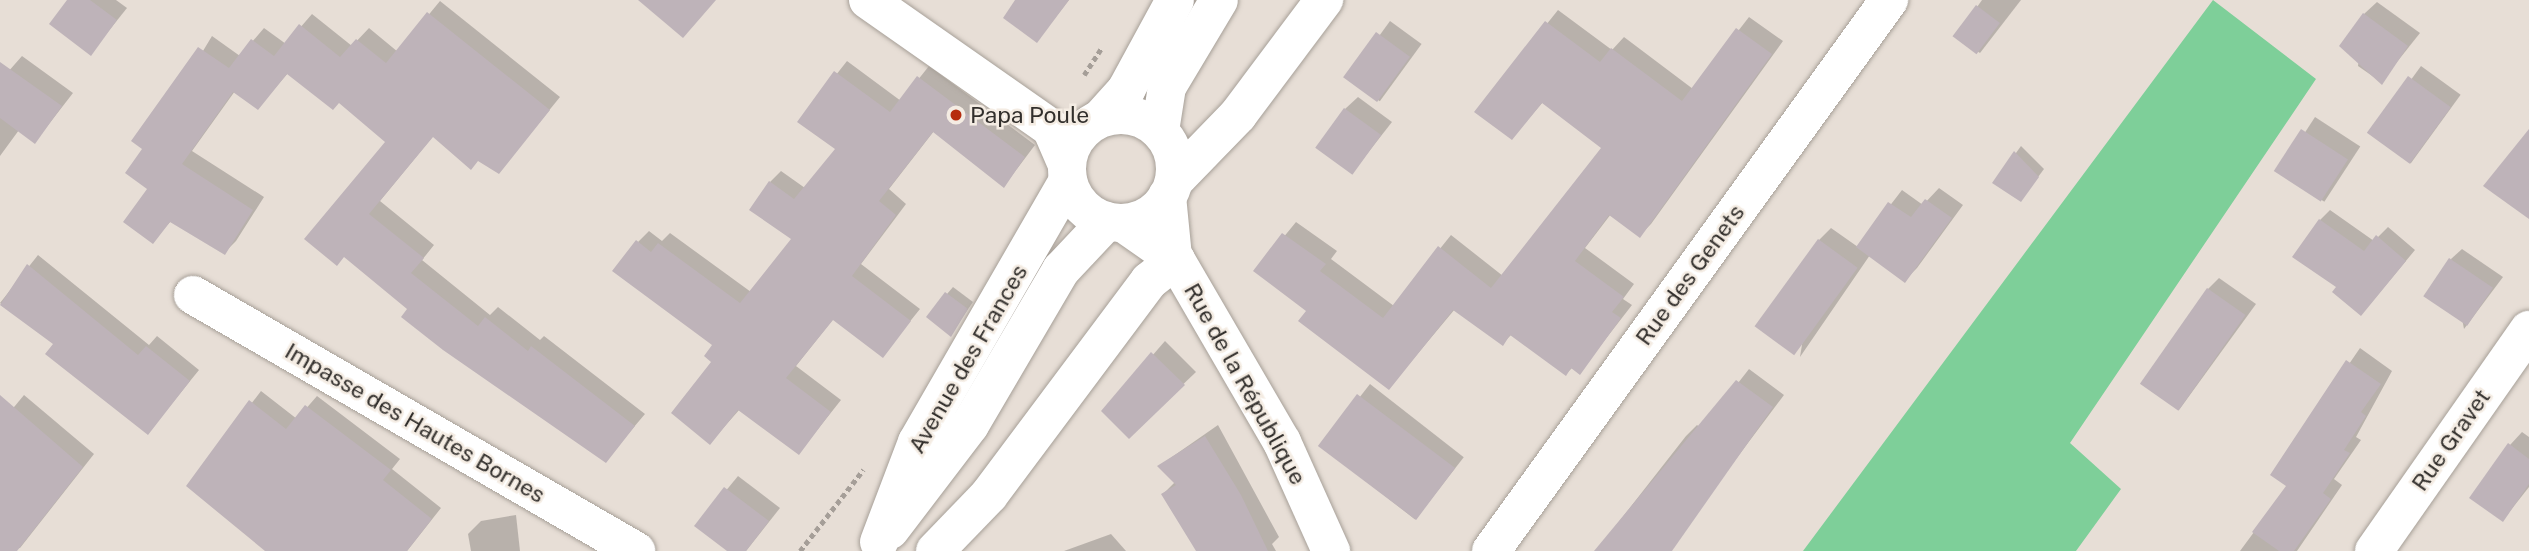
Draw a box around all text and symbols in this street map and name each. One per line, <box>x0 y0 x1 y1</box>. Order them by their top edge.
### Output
place label: Papa Poule <box>970 101 1089 129</box>
marker: Papa Poule <box>948 107 964 123</box>
street label: Rue des Genets <box>1630 199 1750 351</box>
street label: Avenue des Frances <box>903 260 1033 458</box>
street label: Rue de la République <box>1178 278 1312 490</box>
street label: Impasse des Hautes Bornes <box>280 337 550 509</box>
street label: Rue Gravet <box>2406 384 2496 496</box>

